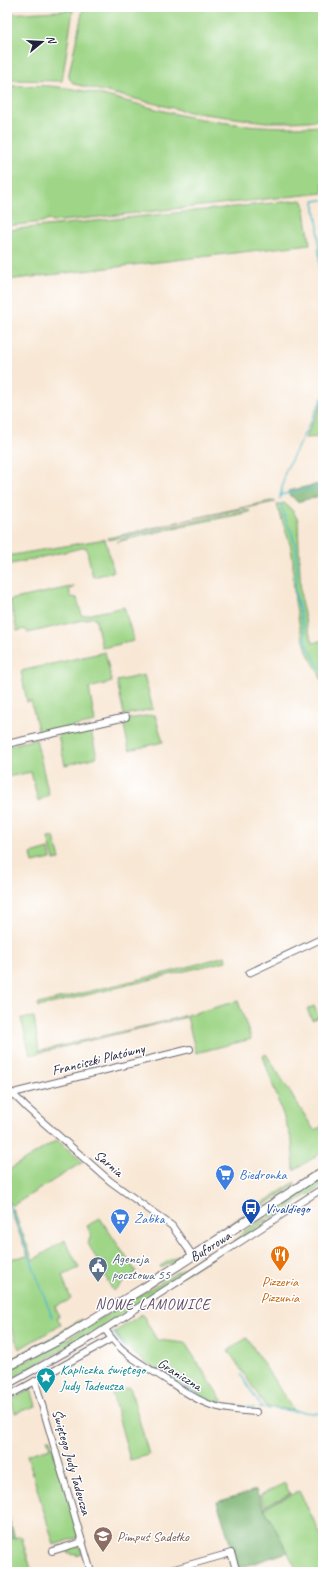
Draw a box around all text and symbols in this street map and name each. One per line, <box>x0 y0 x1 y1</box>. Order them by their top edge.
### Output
north arrow <box>22 22 62 62</box>
text: N <box>44 34 60 46</box>
street label: Franciszki Platówny <box>50 1039 147 1079</box>
street label: Sarnia <box>91 1146 128 1181</box>
supermarket icon: Biedronka <box>214 1163 236 1191</box>
place label: Biedronka <box>239 1166 287 1183</box>
bus stop icon: Vivaldiego <box>240 1197 262 1225</box>
place label: Vivaldiego <box>265 1200 312 1217</box>
supermarket icon: Żabka <box>109 1207 131 1235</box>
place label: Żabka <box>134 1210 166 1227</box>
street label: Buforowa <box>187 1227 235 1266</box>
restaurant icon: Pizzeria Pizzunia <box>269 1244 291 1272</box>
place label: Agencja pocztowa 55 <box>112 1250 171 1283</box>
public building icon: Agencja pocztowa 55 <box>87 1255 109 1283</box>
place label: Pizzeria Pizzunia <box>261 1273 300 1306</box>
district label: NOWE LAMOWICE <box>95 1295 212 1314</box>
street label: Graniczna <box>155 1354 206 1395</box>
place label: Kapliczka świętego Judy Tadeusza <box>59 1361 147 1394</box>
place icon: Kapliczka świętego Judy Tadeusza <box>35 1366 57 1394</box>
street label: Świętego Judy Tadeusza <box>48 1407 95 1518</box>
school or university icon: Pimpuś Sadełko <box>92 1525 114 1553</box>
place label: Pimpuś Sadełko <box>117 1528 190 1545</box>

